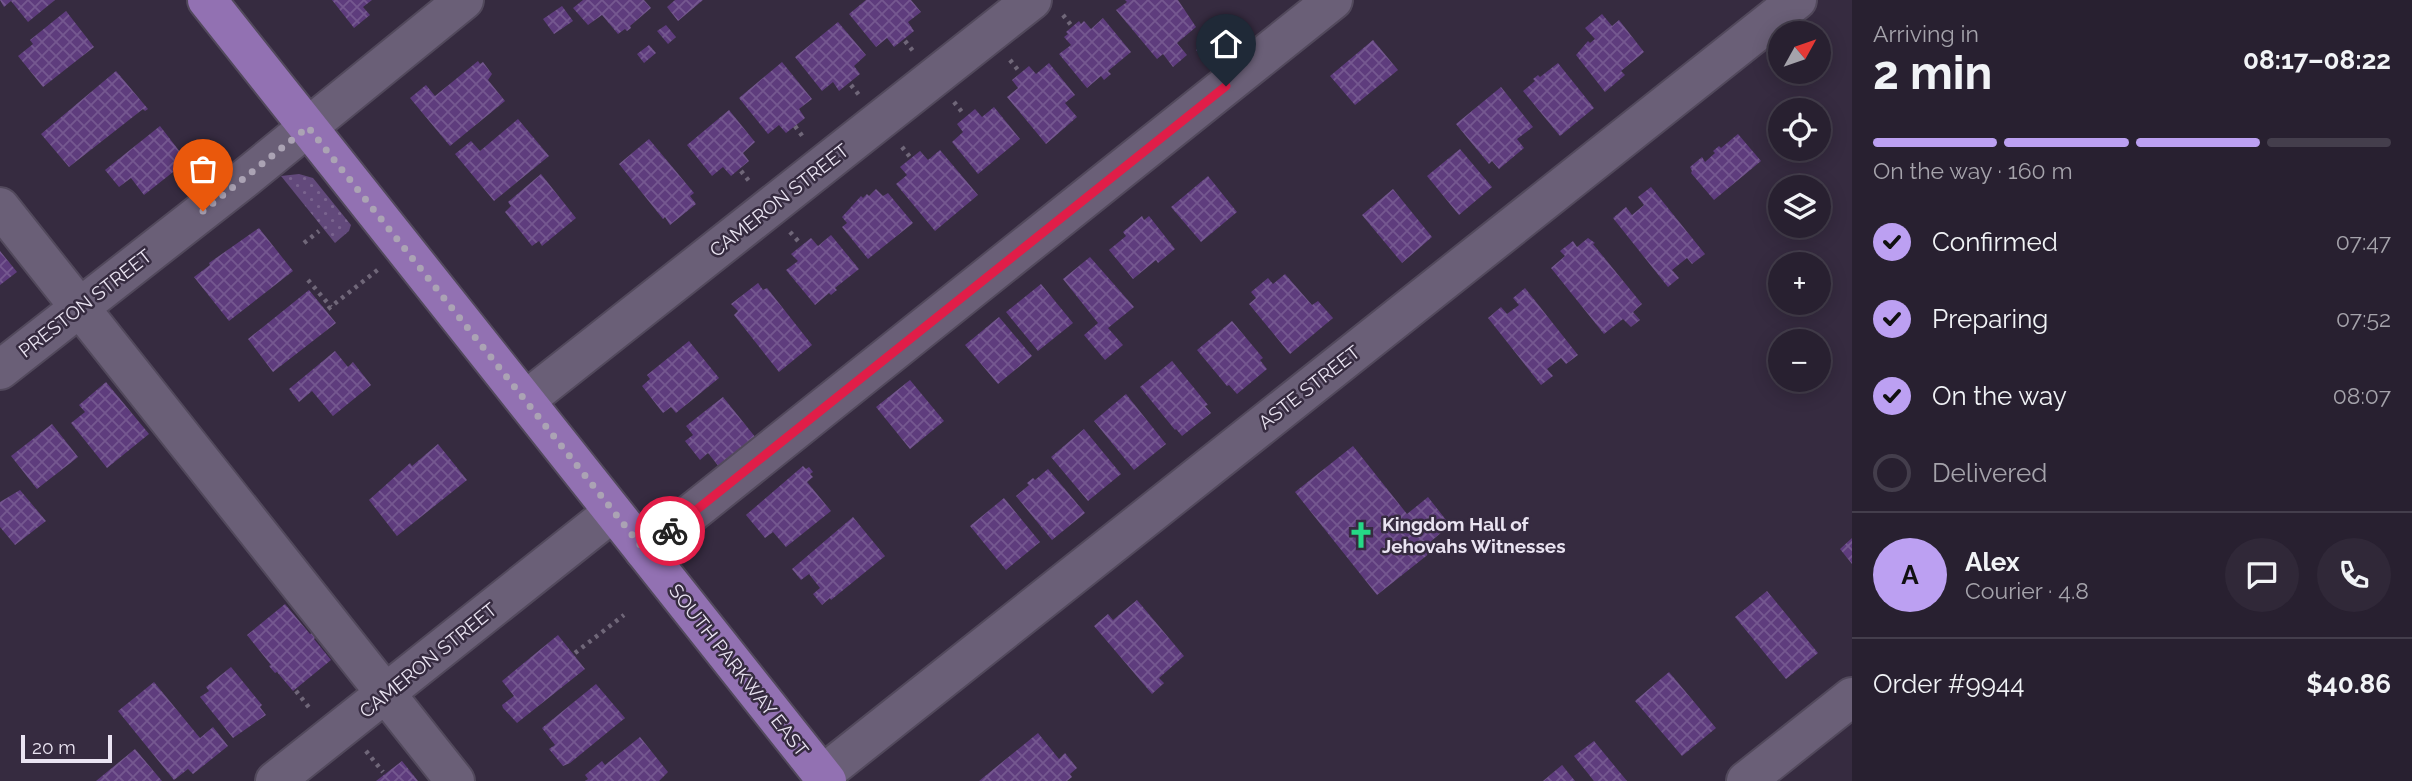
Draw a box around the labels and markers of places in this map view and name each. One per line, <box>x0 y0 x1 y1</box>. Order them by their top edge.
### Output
pin <box>1196 14 1256 86</box>
pin <box>173 139 233 211</box>
place label: Kingdom Hall of Jehovahs Witnesses <box>1382 513 1566 557</box>
church icon: Kingdom Hall of Jehovahs Witnesses <box>1346 520 1376 550</box>

